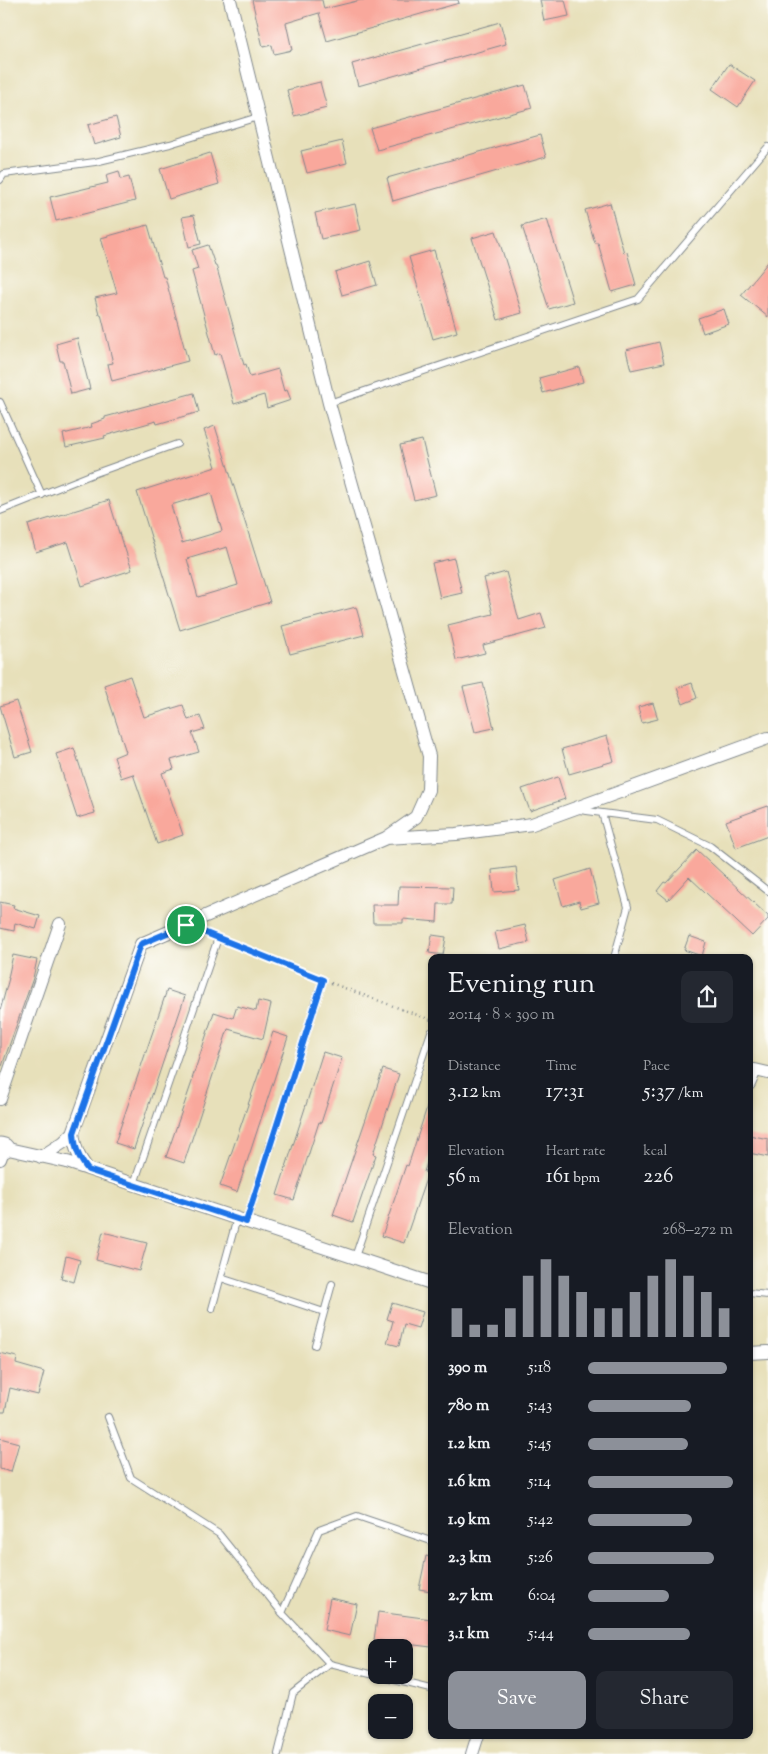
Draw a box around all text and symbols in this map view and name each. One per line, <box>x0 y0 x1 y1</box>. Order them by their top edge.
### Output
pin <box>165 904 207 946</box>
icon: arrive <box>172 911 200 939</box>
text: Evening run <box>448 965 595 1005</box>
button: share <box>681 971 733 1023</box>
text: 20:14 · 8 × 390 m <box>448 1004 555 1027</box>
text: Distance <box>448 1057 501 1077</box>
text: Time <box>546 1057 577 1077</box>
text: Pace <box>643 1057 670 1077</box>
text: 3.12 <box>448 1077 479 1107</box>
text: 17:31 <box>546 1077 584 1107</box>
text: 5:37 <box>643 1077 675 1107</box>
text: km <box>479 1084 501 1104</box>
text: /km <box>675 1084 703 1104</box>
text: Elevation <box>448 1142 505 1162</box>
text: Heart rate <box>546 1142 605 1162</box>
text: kcal <box>643 1142 667 1162</box>
text: 56 <box>448 1162 466 1192</box>
text: 161 <box>546 1162 570 1192</box>
text: 226 <box>643 1162 673 1192</box>
text: m <box>466 1169 480 1189</box>
text: bpm <box>570 1169 600 1189</box>
text: Elevation <box>448 1219 513 1242</box>
text: 268–272 m <box>662 1219 733 1242</box>
text: 390 m <box>448 1357 487 1380</box>
text: 5:18 <box>528 1357 551 1380</box>
text: 780 m <box>448 1395 489 1418</box>
text: 5:43 <box>528 1395 552 1418</box>
text: 1.2 km <box>448 1433 490 1456</box>
text: 5:45 <box>528 1433 551 1456</box>
text: 1.6 km <box>448 1471 490 1494</box>
text: 5:14 <box>528 1471 551 1494</box>
text: 1.9 km <box>448 1509 490 1532</box>
text: 5:42 <box>528 1509 553 1532</box>
text: 2.3 km <box>448 1547 491 1570</box>
text: 5:26 <box>528 1547 553 1570</box>
text: 2.7 km <box>448 1585 493 1608</box>
text: 6:04 <box>528 1585 556 1608</box>
text: 3.1 km <box>448 1623 489 1646</box>
text: 5:44 <box>528 1623 554 1646</box>
map controls <box>368 1639 413 1739</box>
button: + <box>368 1639 413 1684</box>
button: Save <box>448 1671 586 1729</box>
button: Share <box>596 1671 733 1729</box>
button: − <box>368 1694 413 1739</box>

